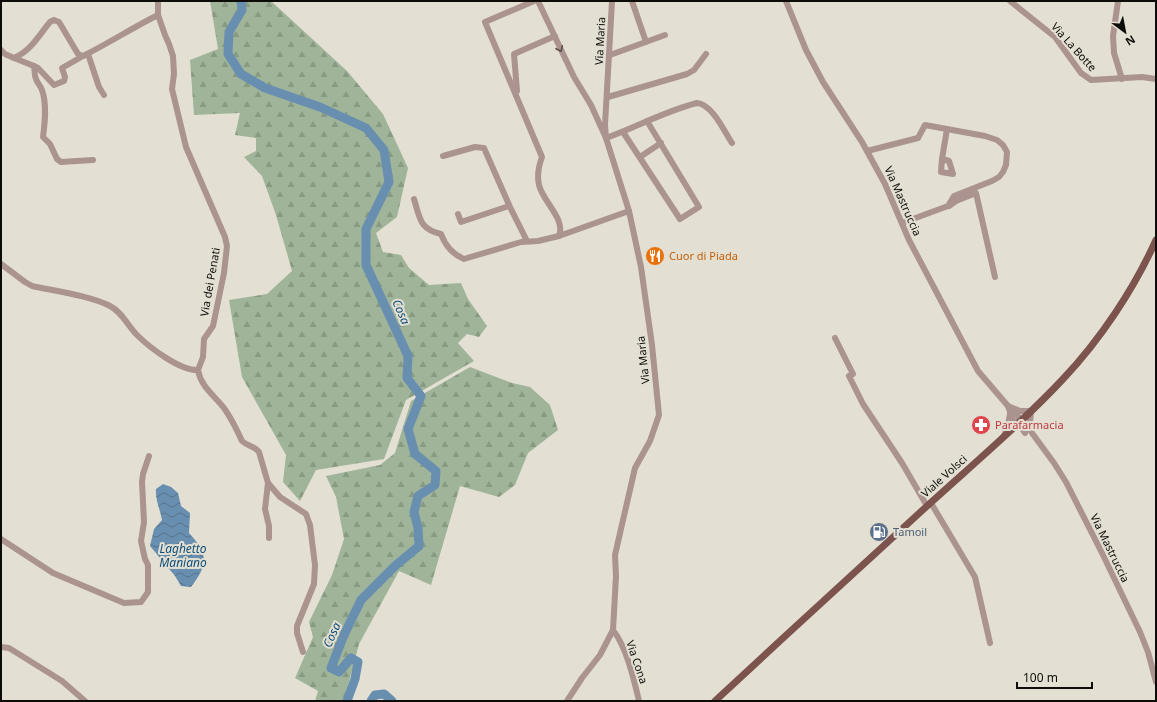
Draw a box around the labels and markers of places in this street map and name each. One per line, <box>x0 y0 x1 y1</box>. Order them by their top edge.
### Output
restaurant icon: Cuor di Piada <box>644 245 666 267</box>
place label: Cuor di Piada <box>669 248 738 263</box>
pharmacy icon: Parafarmacia <box>970 414 992 436</box>
place label: Parafarmacia <box>995 417 1064 432</box>
fuel station icon: Tamoil <box>868 521 890 543</box>
place label: Tamoil <box>893 524 927 539</box>

